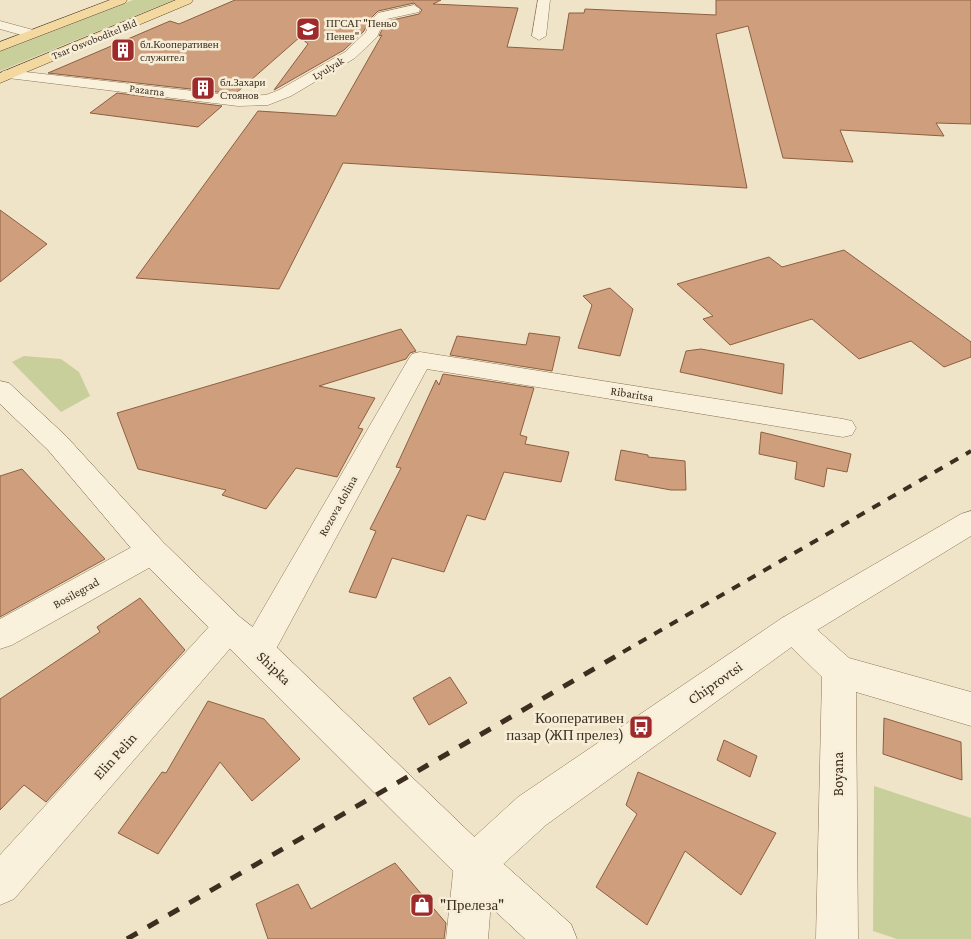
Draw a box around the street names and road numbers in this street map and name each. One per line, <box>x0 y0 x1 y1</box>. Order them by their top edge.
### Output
street label: Tsar Osvoboditel Bld <box>50 16 139 62</box>
street label: Lyulyak <box>310 54 347 83</box>
street label: Pazarna <box>129 82 165 98</box>
street label: Ribaritsa <box>610 384 655 404</box>
street label: Rozova dolina <box>316 473 361 539</box>
street label: Bosilegrad <box>51 574 102 611</box>
street label: Shipka <box>253 648 294 689</box>
street label: Chiprovtsi <box>685 658 746 708</box>
street label: Elin Pelin <box>90 730 140 782</box>
street label: Boyana <box>830 752 847 796</box>

